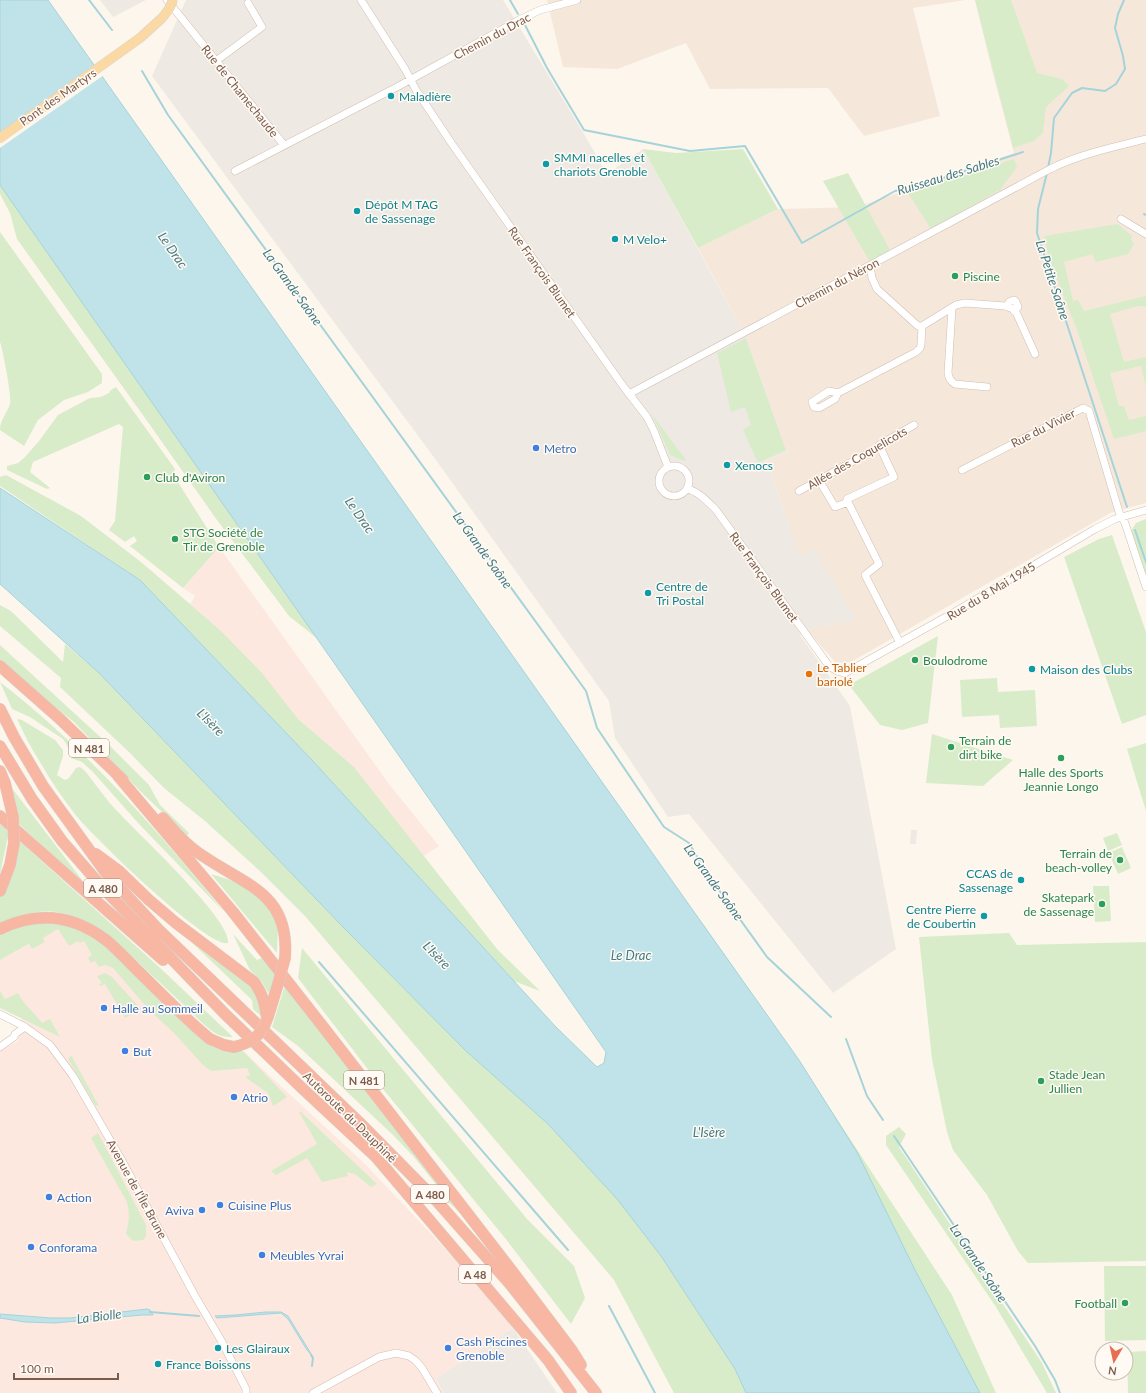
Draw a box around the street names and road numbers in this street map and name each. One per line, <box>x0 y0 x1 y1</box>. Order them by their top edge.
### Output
street label: Chemin du Drac <box>451 9 533 63</box>
street label: Rue de Chamechaude <box>198 42 282 140</box>
street label: Pont des Martyrs <box>17 65 99 129</box>
street label: Rue François Blumet <box>505 224 579 321</box>
street label: Chemin du Néron <box>792 255 882 311</box>
street label: Rue du Vivier <box>1008 405 1078 451</box>
street label: Allée des Coquelicots <box>804 423 910 493</box>
street label: Rue François Blumet <box>726 529 802 626</box>
street label: Rue du 8 Mai 1945 <box>944 559 1038 623</box>
road number: N 481 <box>69 739 109 757</box>
road number: A 480 <box>84 879 122 897</box>
street label: Autoroute du Dauphiné <box>300 1068 400 1166</box>
road number: N 481 <box>344 1071 384 1089</box>
street label: Avenue de l'Île Brune <box>103 1137 171 1241</box>
road number: A 480 <box>411 1185 449 1203</box>
road number: A 48 <box>459 1265 491 1283</box>

